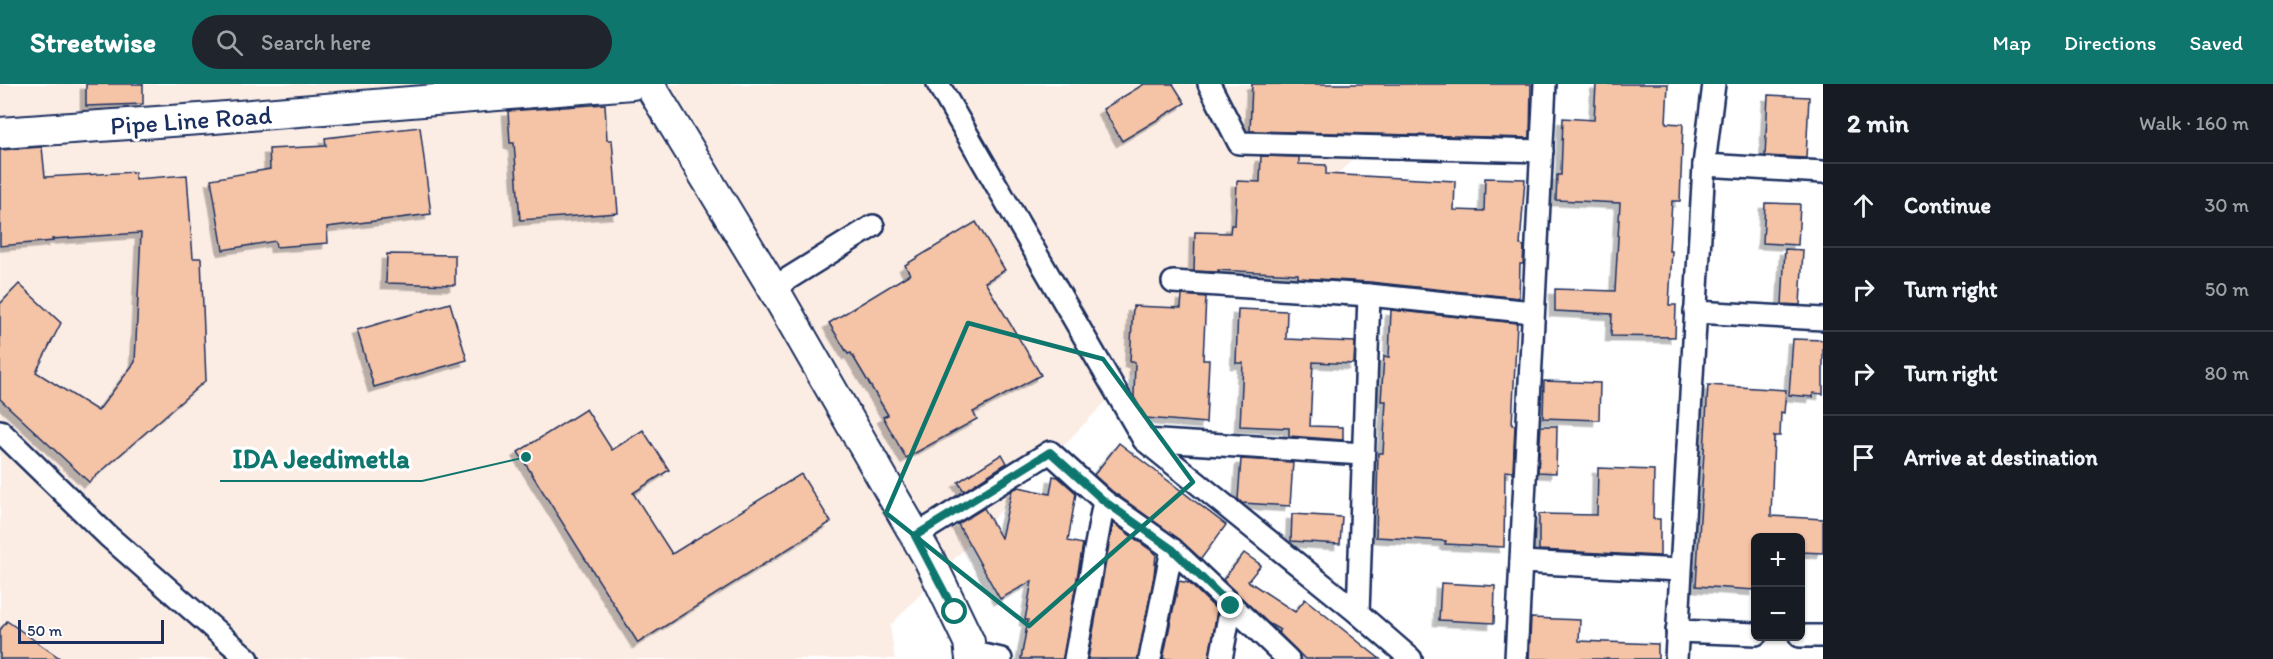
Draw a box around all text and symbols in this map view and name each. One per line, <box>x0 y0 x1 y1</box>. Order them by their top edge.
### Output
search box <box>192 15 612 69</box>
text: Streetwise <box>30 25 156 59</box>
icon: search <box>213 26 246 59</box>
text: Search here <box>261 29 371 56</box>
text: Map <box>1993 30 2031 55</box>
text: Directions <box>2064 30 2156 55</box>
text: Saved <box>2189 30 2243 55</box>
street label: Pipe Line Road <box>109 98 273 142</box>
text: 2 min <box>1847 107 1909 139</box>
text: Walk · 160 m <box>2139 111 2249 135</box>
icon: ahead <box>1847 189 1880 222</box>
text: Continue <box>1904 192 1991 219</box>
text: 30 m <box>2204 193 2249 217</box>
icon: right <box>1847 273 1880 306</box>
text: Turn right <box>1904 276 1998 303</box>
text: 50 m <box>2205 277 2249 301</box>
icon: right <box>1847 357 1880 390</box>
text: Turn right <box>1904 360 1998 387</box>
text: 80 m <box>2204 361 2249 385</box>
callout: IDA Jeedimetla <box>220 436 422 481</box>
icon: arrive <box>1847 441 1880 474</box>
text: IDA Jeedimetla <box>233 442 410 475</box>
text: Arrive at destination <box>1904 444 2098 471</box>
map controls <box>1751 533 1805 641</box>
button: + <box>1751 533 1805 587</box>
button: − <box>1751 587 1805 641</box>
route end <box>1217 592 1243 618</box>
route start <box>941 598 967 624</box>
scale bar <box>18 617 164 644</box>
text: 50 m <box>27 621 62 640</box>

